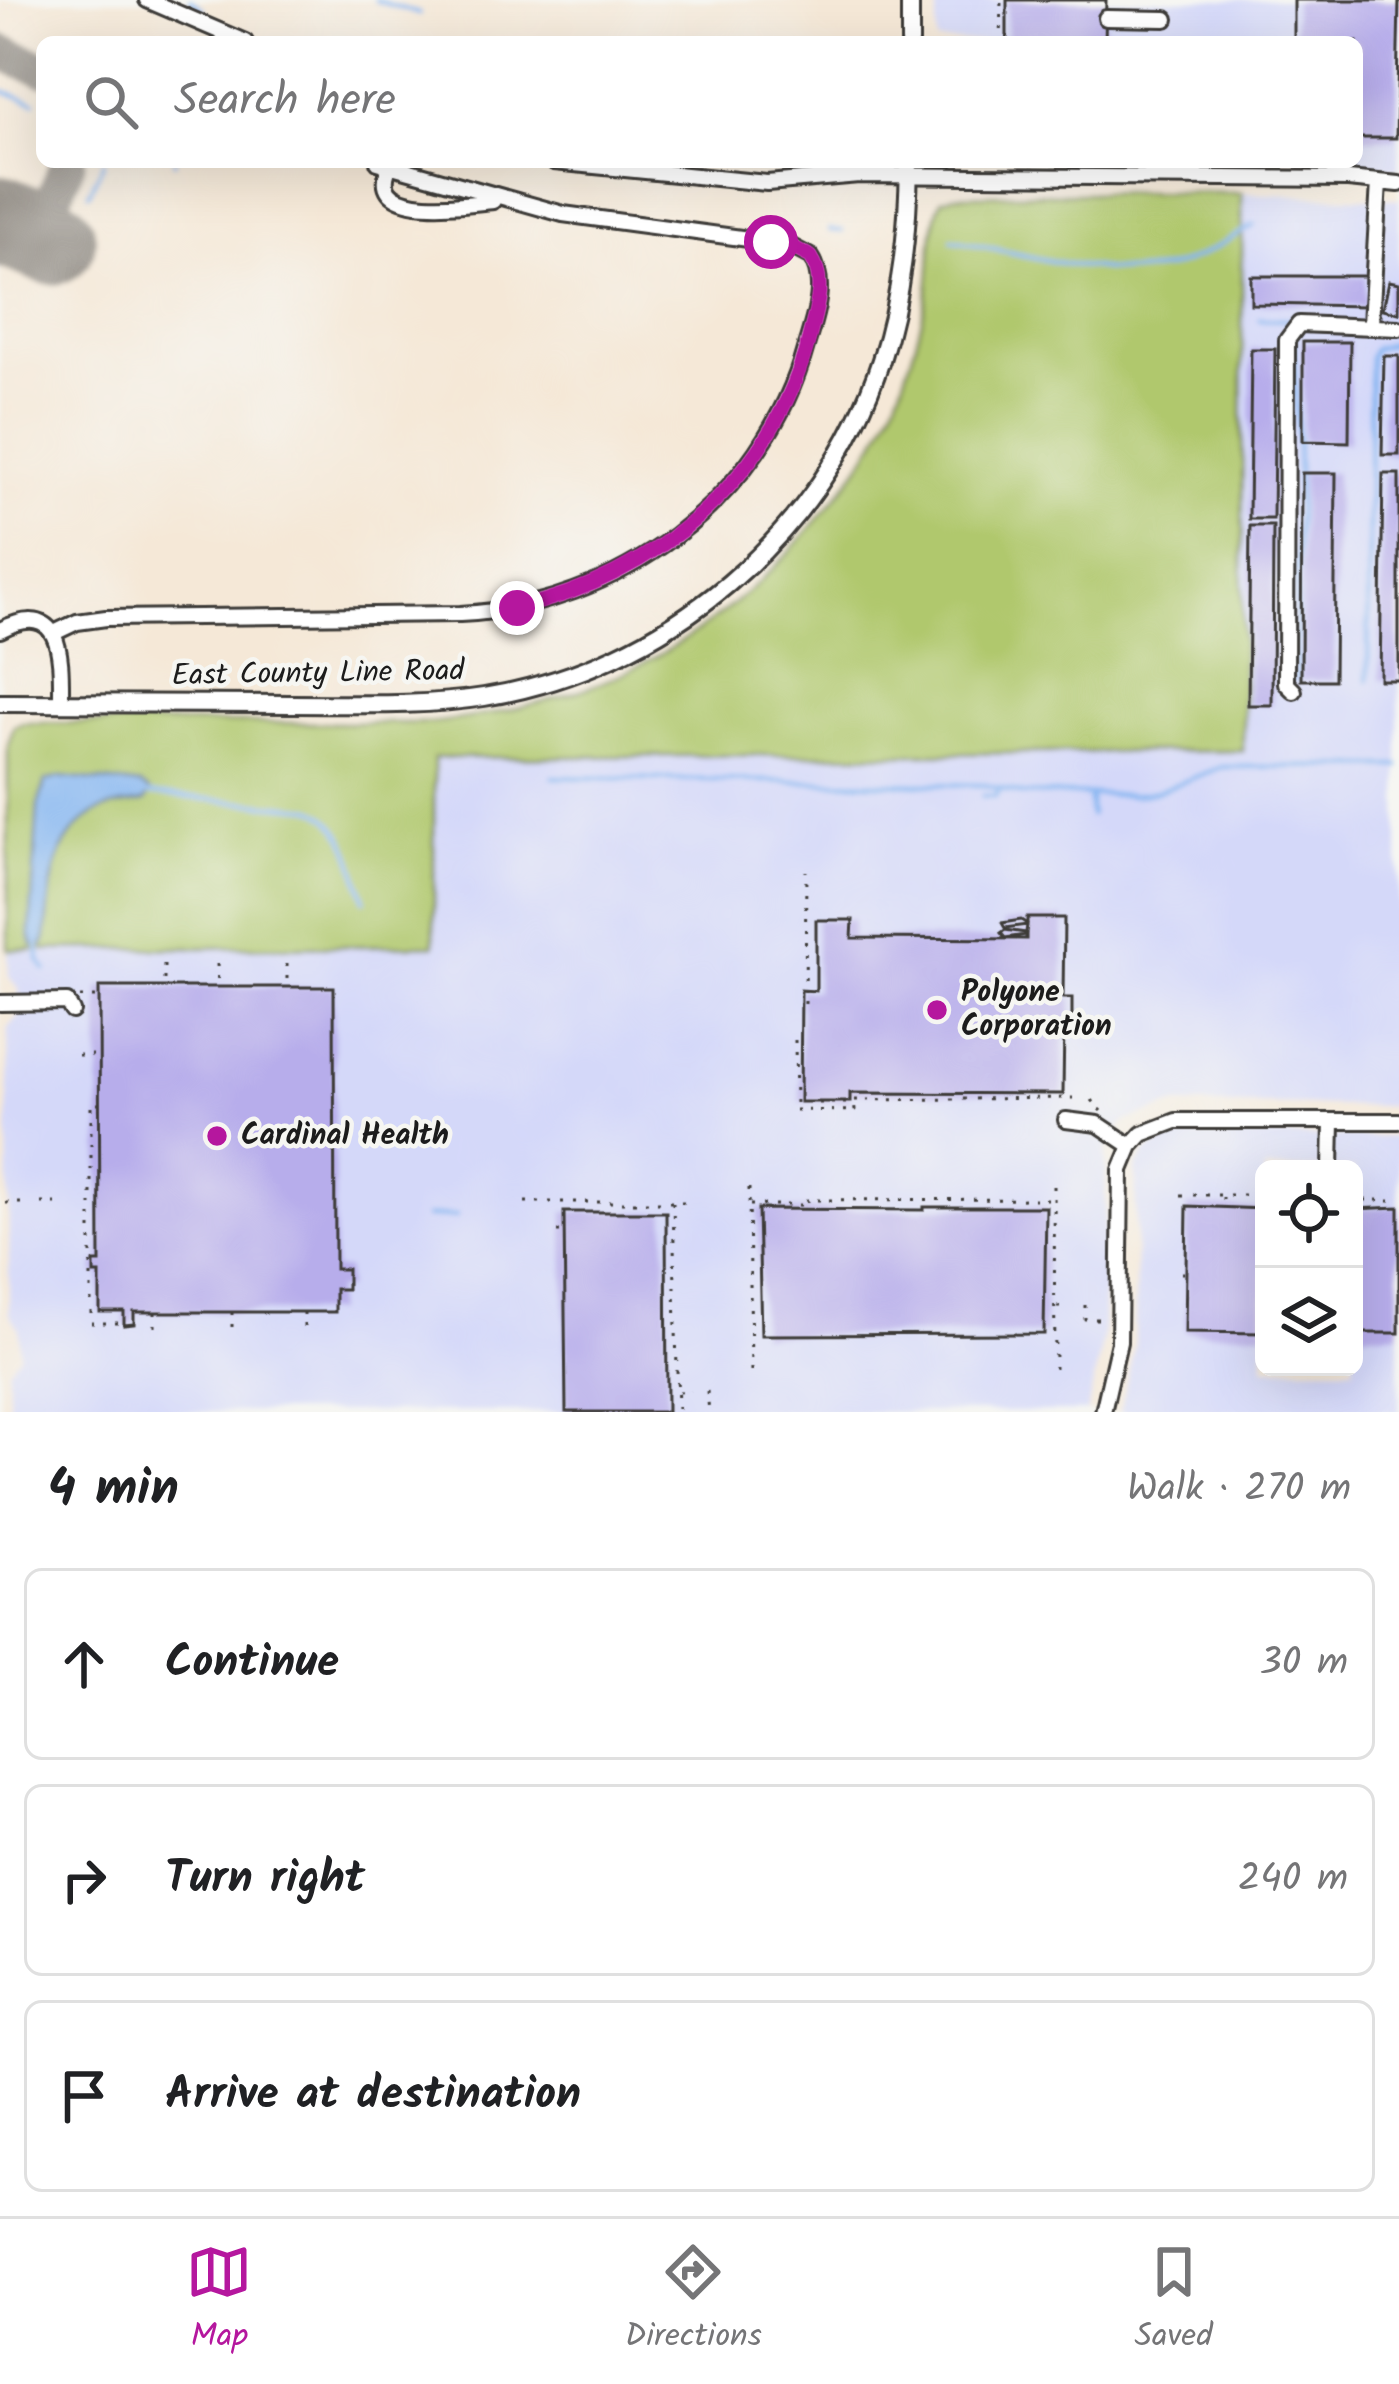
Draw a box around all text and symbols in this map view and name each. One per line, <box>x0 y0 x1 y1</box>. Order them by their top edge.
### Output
search box <box>36 36 1363 168</box>
text: Search here <box>174 66 396 138</box>
icon: search <box>78 69 144 135</box>
route start <box>744 215 798 269</box>
route end <box>490 581 544 635</box>
street label: East County Line Road <box>171 647 466 701</box>
place label: Polyone Corporation <box>961 969 1112 1051</box>
marker: Polyone Corporation <box>924 997 950 1023</box>
place label: Cardinal Health <box>241 1112 449 1160</box>
marker: Cardinal Health <box>204 1123 230 1149</box>
map controls <box>1255 1160 1363 1376</box>
button: locate <box>1255 1160 1363 1268</box>
button: layers <box>1255 1268 1363 1376</box>
text: 4 min <box>48 1450 179 1531</box>
text: Walk · 270 m <box>1127 1459 1351 1521</box>
text: Continue <box>165 1628 339 1700</box>
icon: ahead <box>51 1631 117 1697</box>
text: 30 m <box>1260 1633 1348 1695</box>
text: Turn right <box>165 1844 365 1916</box>
icon: right <box>51 1847 117 1913</box>
text: 240 m <box>1238 1849 1348 1911</box>
text: Arrive at destination <box>165 2060 581 2132</box>
icon: arrive <box>51 2063 117 2129</box>
tab: Map <box>186 2239 252 2364</box>
tab: Directions <box>625 2239 762 2364</box>
tab: Saved <box>1134 2239 1213 2364</box>

